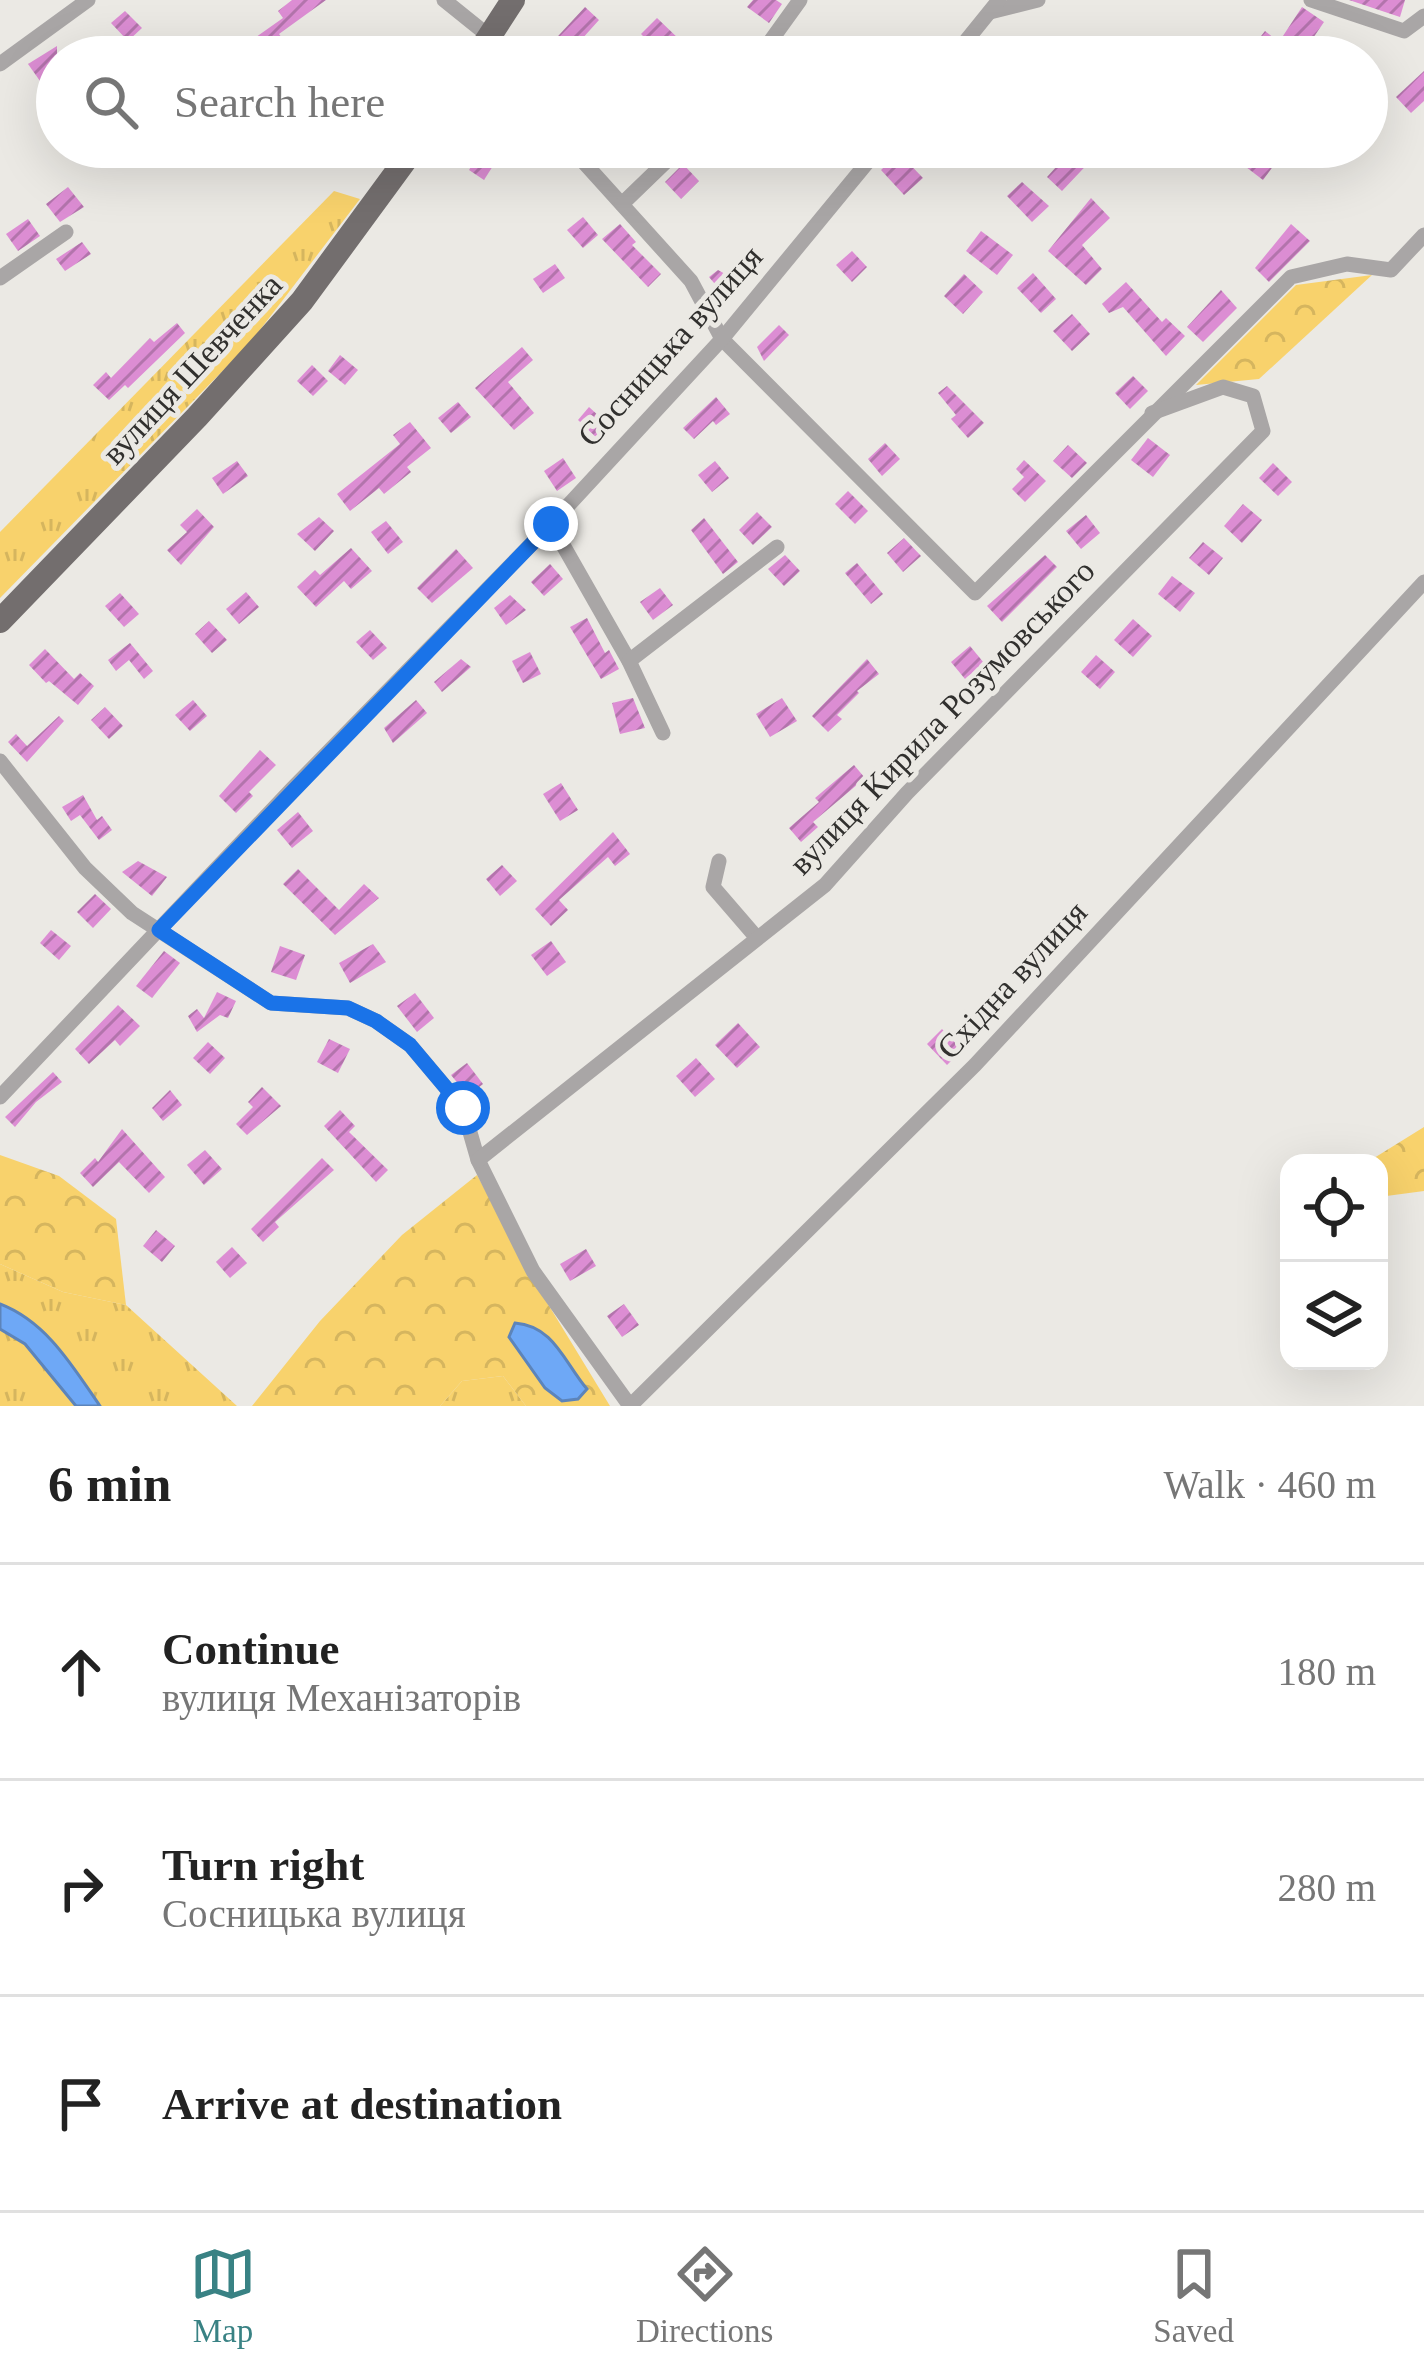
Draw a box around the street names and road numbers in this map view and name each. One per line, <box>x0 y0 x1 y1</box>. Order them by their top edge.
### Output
street label: Сосницька вулиця <box>571 238 769 454</box>
street label: вулиця Шевченка <box>95 266 289 471</box>
street label: вулиця Кирила Розумовського <box>782 552 1102 882</box>
street label: Східна вулиця <box>930 894 1094 1066</box>

